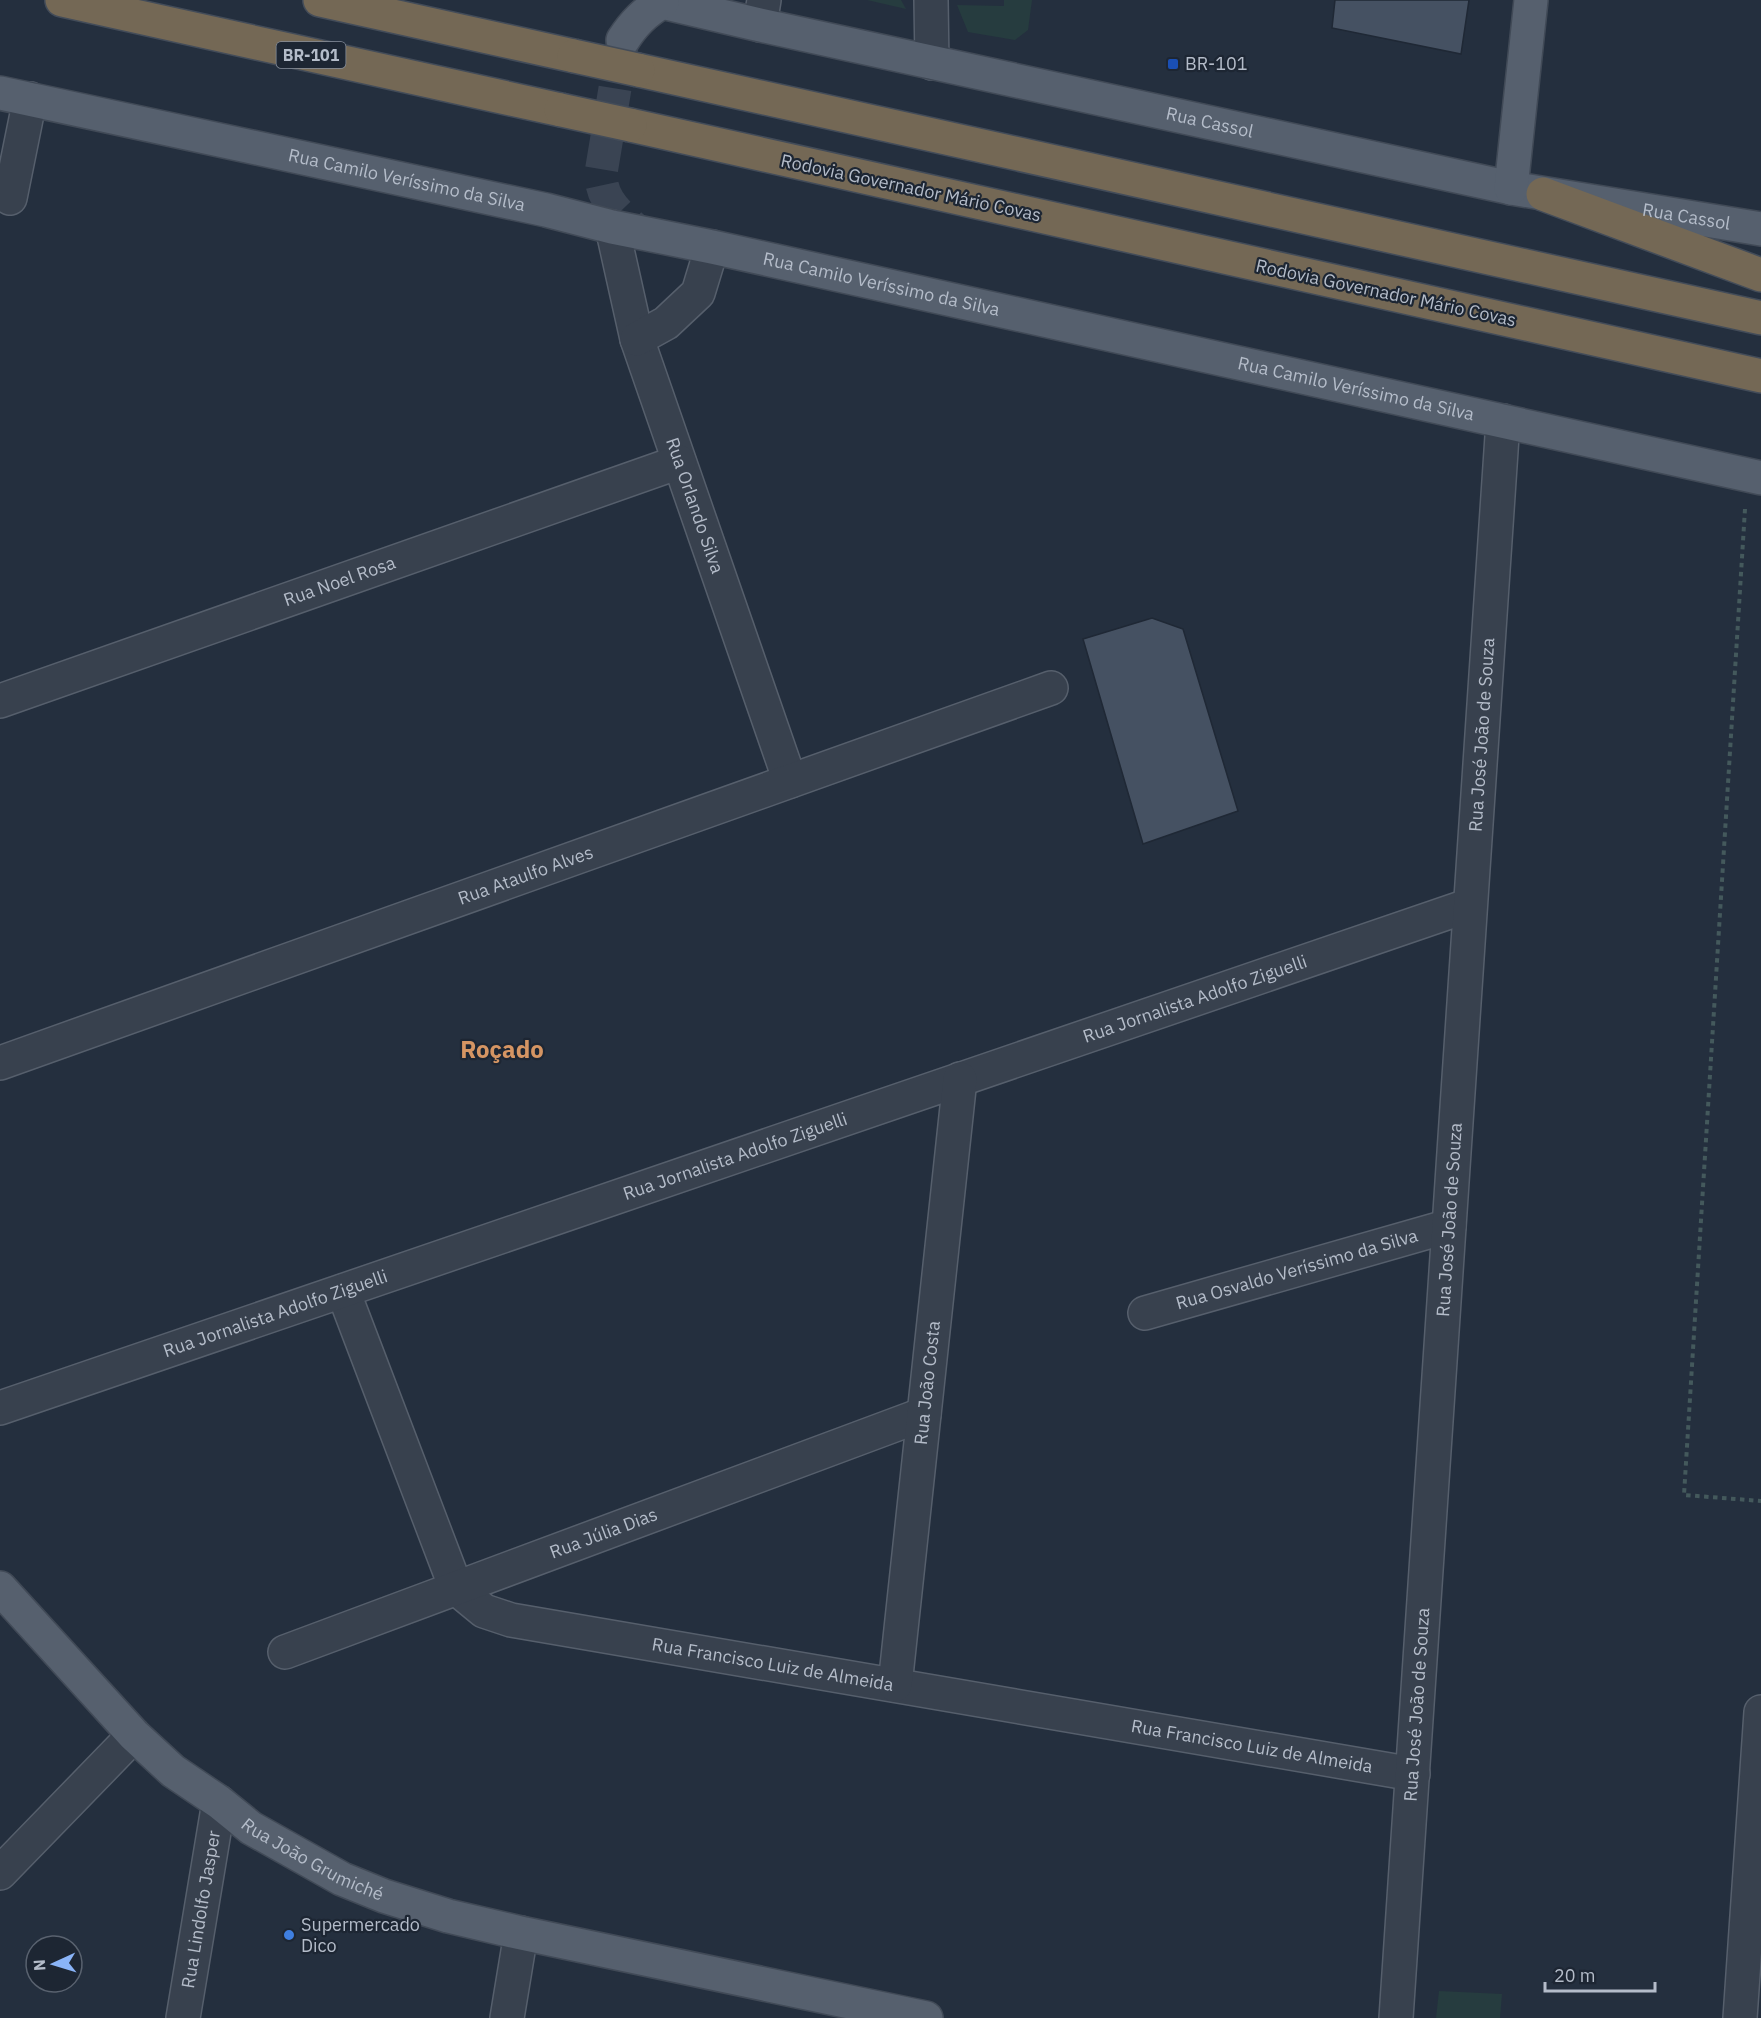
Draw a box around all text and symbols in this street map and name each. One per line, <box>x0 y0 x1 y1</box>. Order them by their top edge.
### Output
road number: BR-101 <box>276 42 346 68</box>
place label: BR-101 <box>1185 52 1248 75</box>
marker: BR-101 <box>1166 57 1180 71</box>
street label: Rua Cassol <box>1164 101 1256 143</box>
street label: Rua Camilo Veríssimo da Silva <box>286 143 528 216</box>
street label: Rodovia Governador Mário Covas <box>779 149 1043 226</box>
street label: Rua Cassol <box>1641 198 1732 235</box>
street label: Rua Camilo Veríssimo da Silva <box>761 247 1002 321</box>
street label: Rodovia Governador Mário Covas <box>1254 254 1518 331</box>
street label: Rua Camilo Veríssimo da Silva <box>1236 351 1477 426</box>
street label: Rua Orlando Silva <box>661 434 729 577</box>
street label: Rua Noel Rosa <box>280 551 399 611</box>
street label: Rua José João de Souza <box>1463 637 1499 833</box>
street label: Rua Ataulfo Alves <box>455 840 596 910</box>
street label: Rua Jornalista Adolfo Ziguelli <box>1080 950 1310 1048</box>
district label: Roçado <box>460 1033 544 1065</box>
street label: Rua Jornalista Adolfo Ziguelli <box>620 1107 850 1205</box>
street label: Rua José João de Souza <box>1431 1122 1467 1318</box>
street label: Rua Osvaldo Veríssimo da Silva <box>1173 1223 1421 1315</box>
street label: Rua Jornalista Adolfo Ziguelli <box>160 1264 390 1362</box>
street label: Rua João Costa <box>909 1319 945 1446</box>
street label: Rua Júlia Dias <box>546 1502 661 1563</box>
street label: Rua José João de Souza <box>1399 1607 1434 1802</box>
street label: Rua Francisco Luiz de Almeida <box>650 1632 896 1696</box>
street label: Rua Francisco Luiz de Almeida <box>1129 1714 1375 1778</box>
street label: Rua João Grumiché <box>237 1813 387 1906</box>
street label: Rua Lindolfo Jasper <box>176 1828 225 1990</box>
place label: Supermercado Dico <box>301 1913 420 1957</box>
marker: Supermercado Dico <box>282 1928 296 1942</box>
north arrow <box>24 1934 84 1994</box>
scale bar <box>1545 1955 1654 1993</box>
text: N <box>29 1959 49 1972</box>
text: 20 m <box>1554 1964 1596 1987</box>

